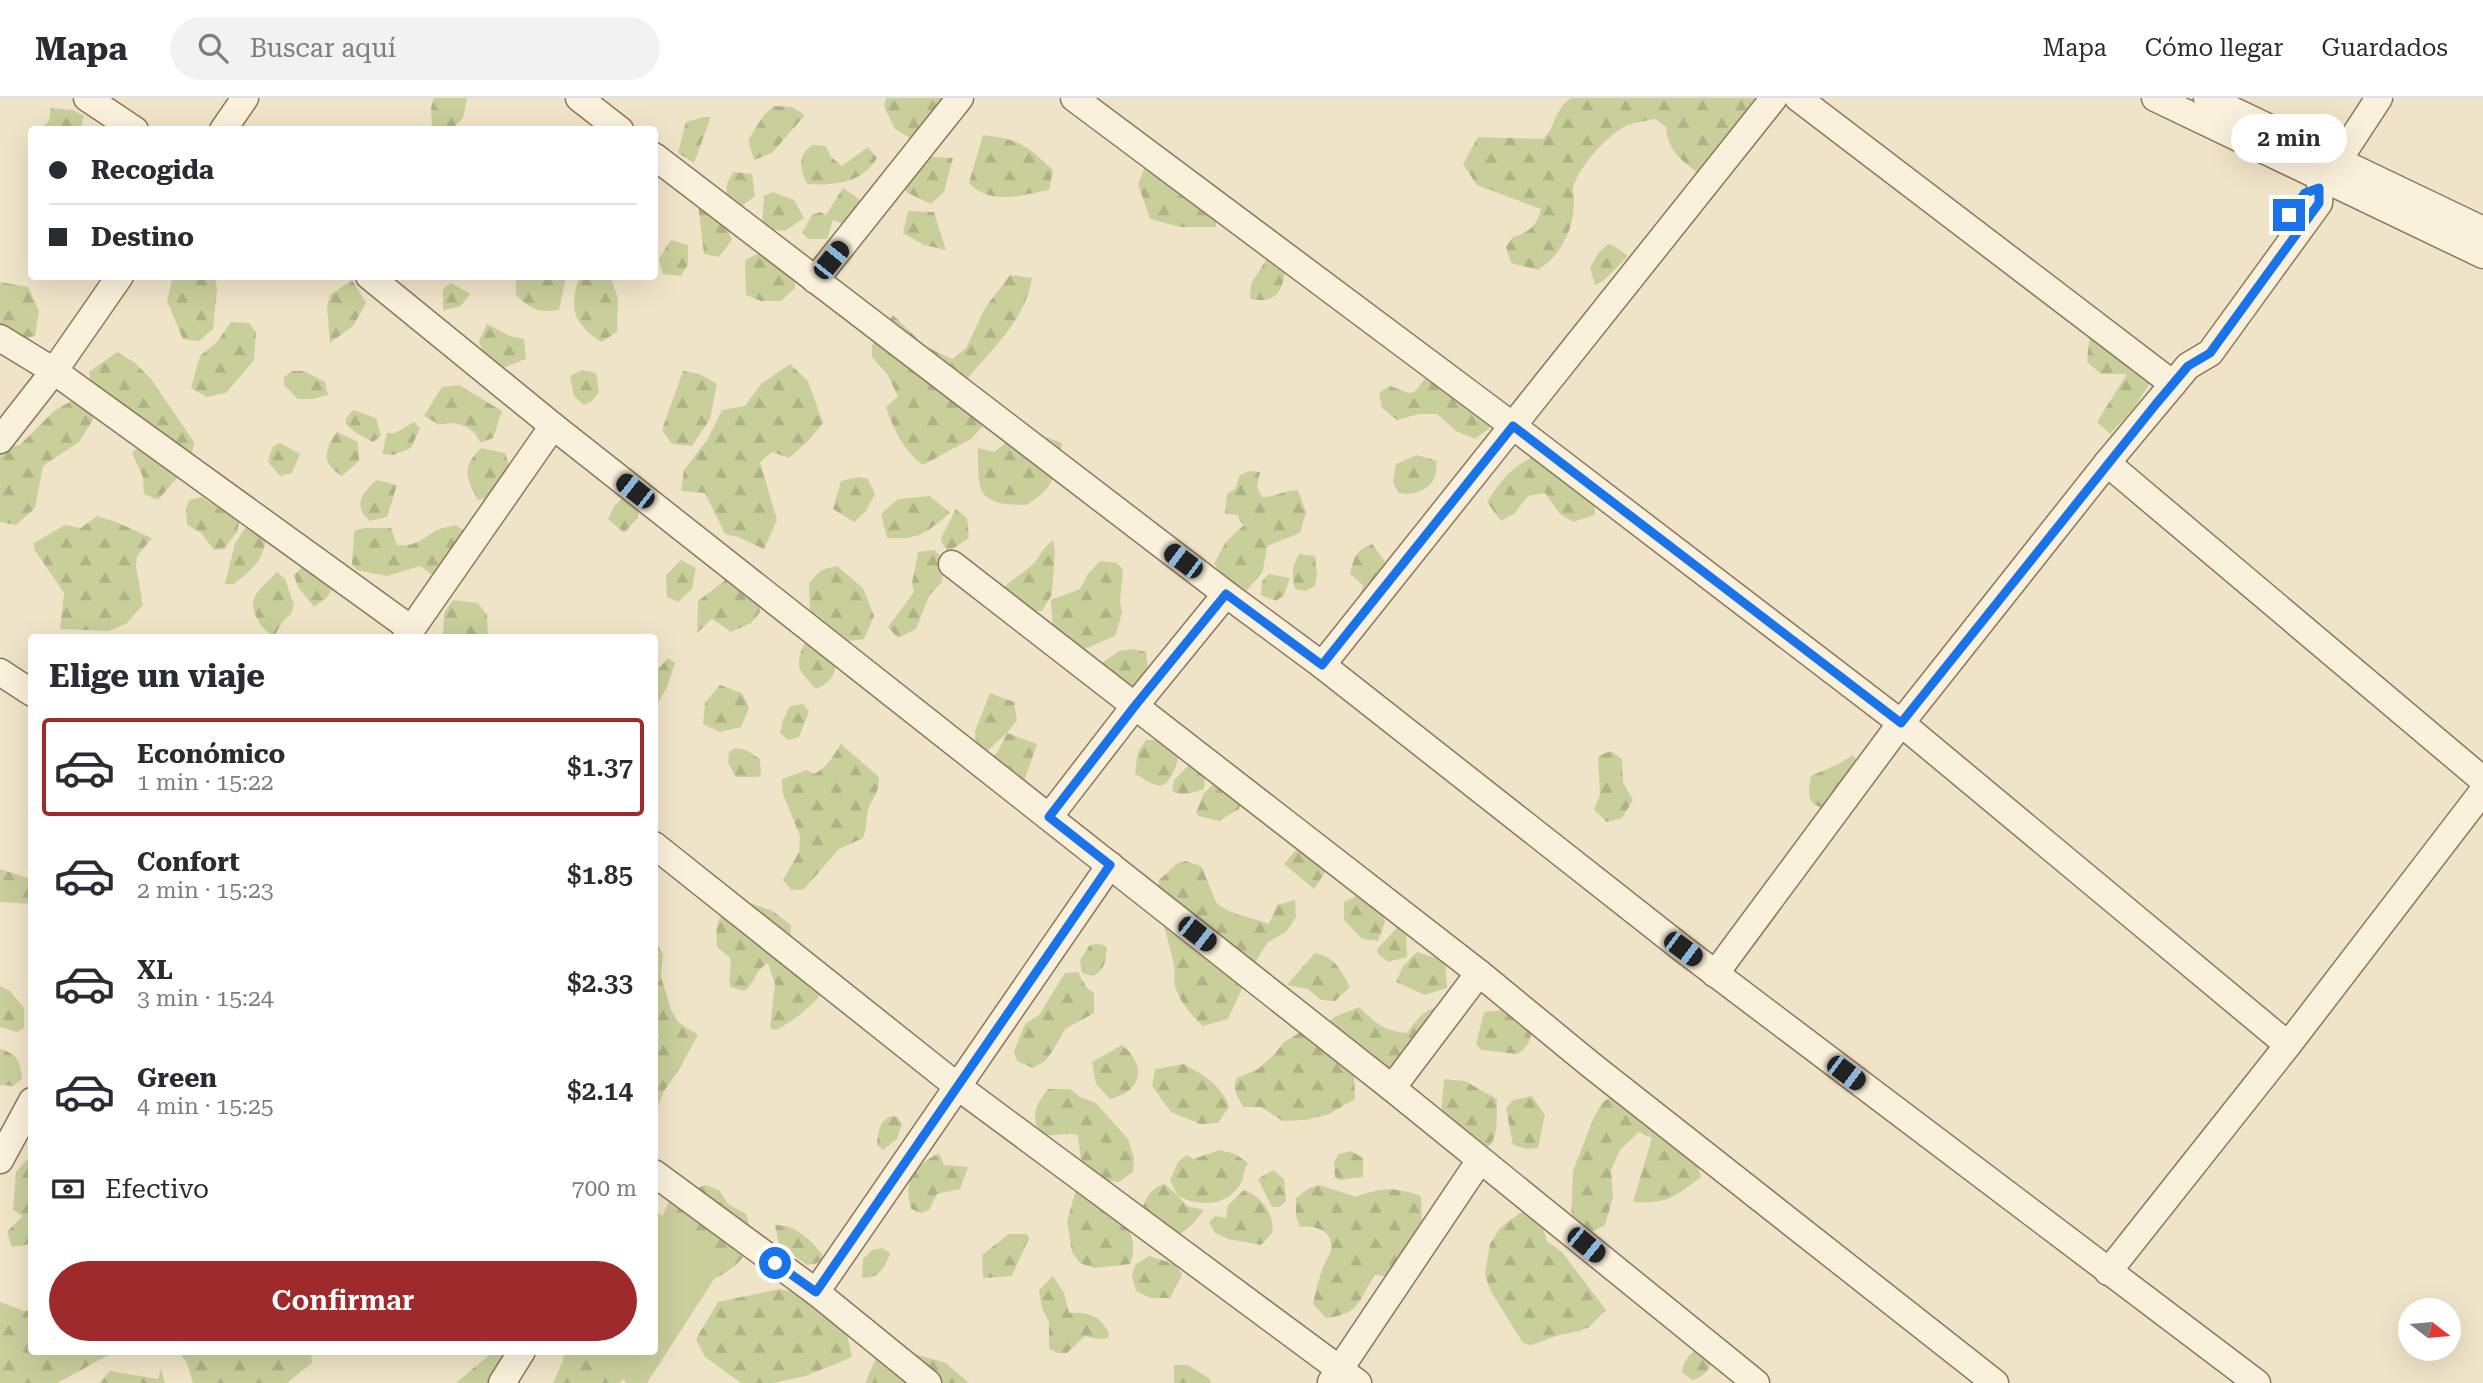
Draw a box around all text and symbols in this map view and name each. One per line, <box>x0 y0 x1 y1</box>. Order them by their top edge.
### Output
search box <box>170 17 660 80</box>
text: Mapa <box>35 29 128 68</box>
icon: search <box>194 29 232 67</box>
text: Buscar aquí <box>250 33 396 63</box>
text: Mapa <box>2043 34 2107 62</box>
text: Cómo llegar <box>2145 34 2283 62</box>
text: Guardados <box>2321 34 2448 62</box>
callout: 2 min <box>2231 114 2347 162</box>
text: 2 min <box>2257 125 2321 152</box>
text: Recogida <box>91 155 214 185</box>
route end <box>2273 199 2305 231</box>
text: Destino <box>91 222 194 252</box>
car <box>810 237 853 283</box>
car <box>612 470 659 512</box>
car <box>1160 540 1207 582</box>
text: Elige un viaje <box>49 657 265 695</box>
icon: car <box>53 736 116 799</box>
text: Económico <box>137 739 285 769</box>
text: $1.37 <box>567 752 633 782</box>
text: 1 min · 15:22 <box>137 769 274 796</box>
icon: car <box>53 844 116 907</box>
text: Confort <box>137 847 240 877</box>
text: $1.85 <box>567 860 633 890</box>
text: 2 min · 15:23 <box>137 877 274 904</box>
car <box>1174 913 1221 955</box>
car <box>1660 928 1707 970</box>
icon: car <box>53 952 116 1015</box>
text: XL <box>137 955 173 985</box>
text: $2.33 <box>567 968 633 998</box>
text: 3 min · 15:24 <box>137 985 274 1012</box>
car <box>1823 1052 1870 1094</box>
icon: car <box>53 1060 116 1123</box>
text: Green <box>137 1063 217 1093</box>
text: $2.14 <box>567 1076 633 1106</box>
text: 4 min · 15:25 <box>137 1093 274 1120</box>
icon: cash <box>49 1170 87 1208</box>
text: Efectivo <box>105 1174 209 1204</box>
text: 700 m <box>572 1175 637 1202</box>
car <box>1564 1224 1609 1266</box>
route start <box>759 1247 791 1279</box>
button: Confirmar <box>49 1261 637 1341</box>
north arrow <box>2398 1298 2460 1362</box>
map controls <box>2398 1298 2461 1361</box>

